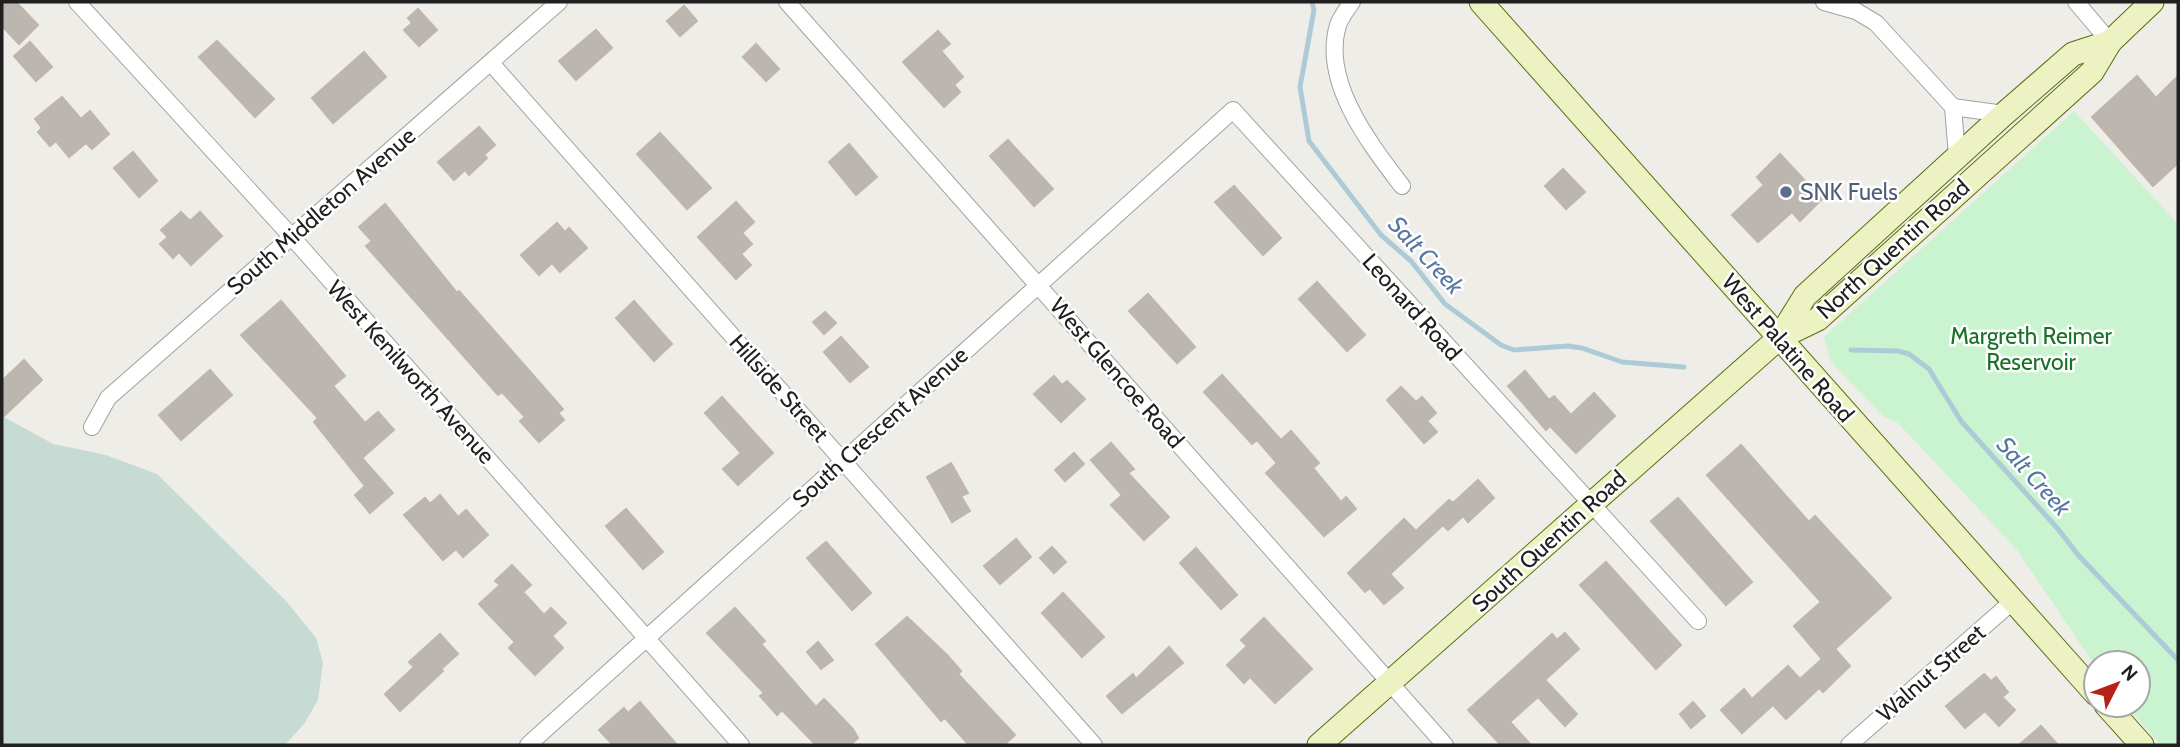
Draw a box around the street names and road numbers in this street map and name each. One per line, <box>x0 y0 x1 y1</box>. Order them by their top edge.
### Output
street label: South Middleton Avenue <box>221 121 421 301</box>
street label: North Quentin Road <box>1811 173 1975 325</box>
street label: Leonard Road <box>1357 248 1467 366</box>
street label: West Palatine Road <box>1716 268 1860 428</box>
street label: West Kenilworth Avenue <box>321 275 501 470</box>
street label: West Glencoe Road <box>1044 292 1190 454</box>
street label: Hillside Street <box>723 328 835 448</box>
street label: South Crescent Avenue <box>787 341 974 513</box>
street label: South Quentin Road <box>1466 464 1632 618</box>
street label: Walnut Street <box>1871 618 1991 728</box>

